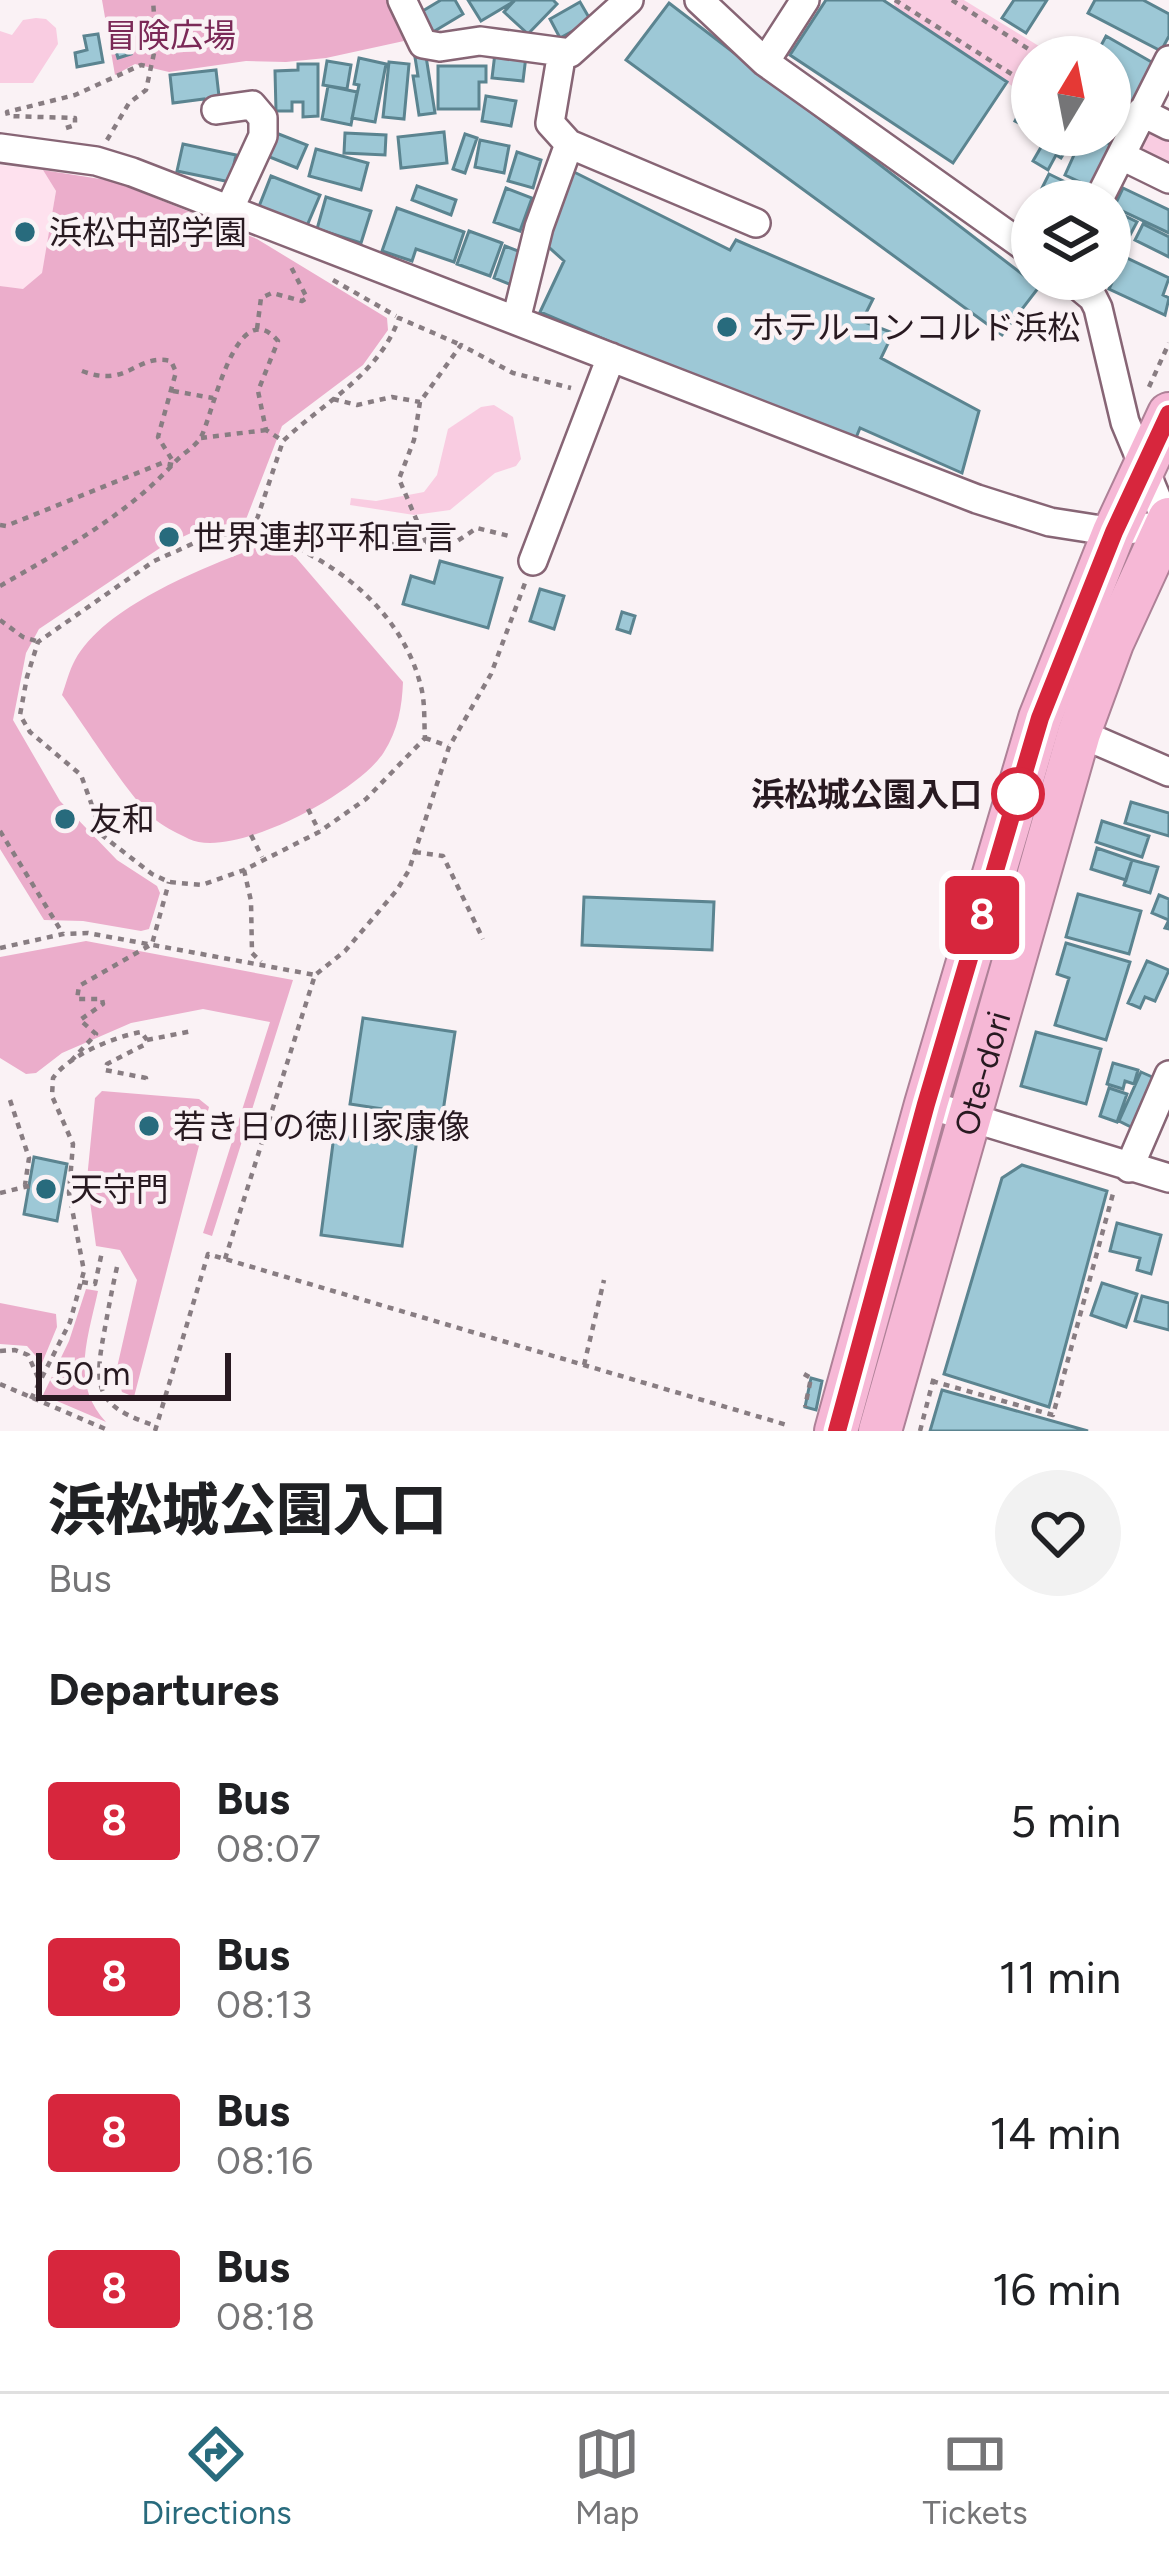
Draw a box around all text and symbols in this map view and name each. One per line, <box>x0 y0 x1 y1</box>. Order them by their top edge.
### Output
park label: 冒険広場 <box>104 16 236 55</box>
north arrow <box>1011 36 1131 156</box>
map controls <box>1011 36 1131 300</box>
button: layers <box>1011 180 1131 300</box>
place label: 浜松中部学園 <box>49 213 247 252</box>
marker: 浜松中部学園 <box>12 219 38 245</box>
place label: ホテルコンコルド浜松 <box>751 308 1080 347</box>
marker: ホテルコンコルド浜松 <box>714 314 740 340</box>
place label: 世界連邦平和宣言 <box>193 518 457 557</box>
marker: 世界連邦平和宣言 <box>156 524 182 550</box>
marker: 浜松城公園入口 <box>993 769 1043 819</box>
place label: 浜松城公園入口 <box>751 775 982 814</box>
place label: 友和 <box>89 800 155 839</box>
marker: 友和 <box>52 806 78 832</box>
line badge: 8 <box>943 876 1021 954</box>
text: 8 <box>969 889 995 940</box>
street label: Ote-dori <box>946 1007 1018 1140</box>
place label: 若き日の徳川家康像 <box>173 1107 470 1146</box>
marker: 若き日の徳川家康像 <box>136 1113 162 1139</box>
place label: 天守門 <box>70 1170 169 1209</box>
marker: 天守門 <box>33 1176 59 1202</box>
scale bar <box>36 1347 231 1400</box>
text: 50 m <box>54 1354 130 1393</box>
button: heart <box>995 1470 1121 1596</box>
text: 浜松城公園入口 <box>48 1476 447 1544</box>
text: Bus <box>48 1555 112 1602</box>
text: Departures <box>48 1662 279 1716</box>
text: Bus <box>216 1771 290 1825</box>
text: 5 min <box>1010 1794 1121 1848</box>
text: 8 <box>101 1795 127 1846</box>
text: 08:07 <box>216 1825 321 1872</box>
text: Bus <box>216 1927 290 1981</box>
text: 11 min <box>999 1950 1121 2004</box>
text: 8 <box>101 1951 127 2002</box>
text: 08:13 <box>216 1981 312 2028</box>
text: Bus <box>216 2083 290 2137</box>
text: 14 min <box>990 2106 1121 2160</box>
text: 8 <box>101 2107 127 2158</box>
text: 08:16 <box>216 2137 313 2184</box>
text: Bus <box>216 2239 290 2293</box>
text: 16 min <box>992 2262 1121 2316</box>
text: 8 <box>101 2263 127 2314</box>
text: 08:18 <box>216 2293 315 2340</box>
tab: Directions <box>141 2421 292 2532</box>
tab: Map <box>574 2421 640 2532</box>
tab: Tickets <box>923 2421 1028 2532</box>

